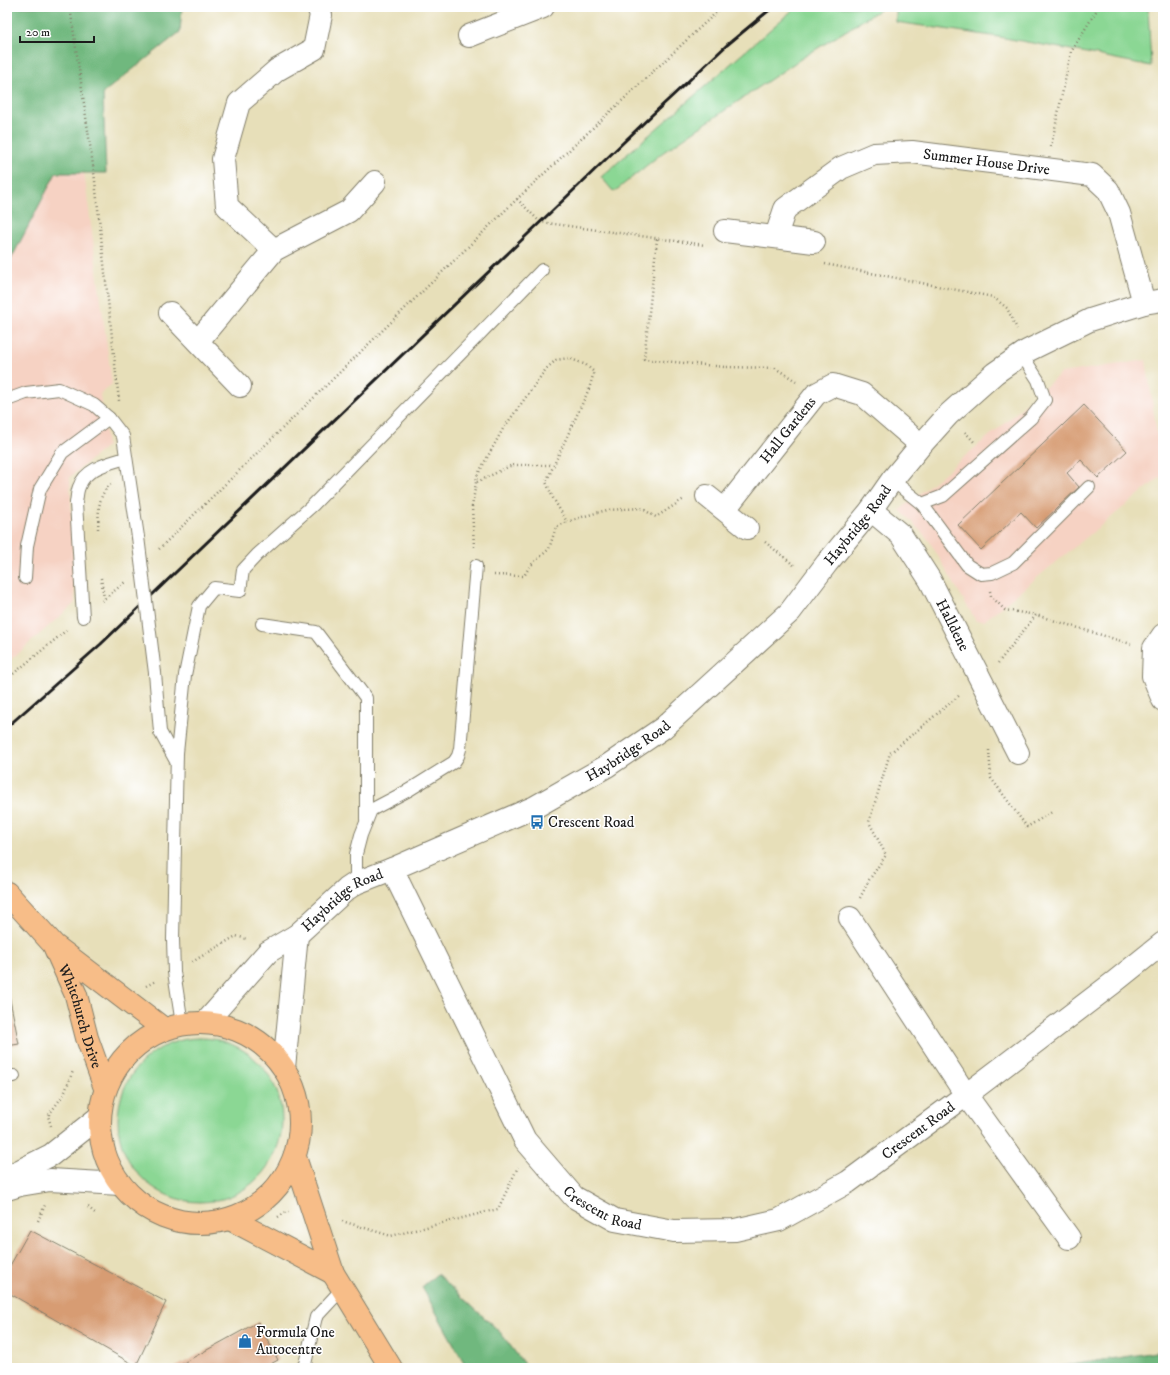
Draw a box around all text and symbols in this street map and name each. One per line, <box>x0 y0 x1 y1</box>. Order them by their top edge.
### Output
scale bar <box>20 18 94 44</box>
text: 20 m <box>26 25 50 40</box>
street label: Summer House Drive <box>922 144 1051 179</box>
street label: Hall Gardens <box>755 392 820 467</box>
street label: Haybridge Road <box>820 481 896 569</box>
street label: Halldene <box>932 596 974 654</box>
street label: Haybridge Road <box>582 716 675 786</box>
place label: Crescent Road <box>548 813 635 832</box>
bus stop icon: Crescent Road <box>529 814 545 830</box>
street label: Haybridge Road <box>297 864 386 936</box>
street label: Whitchurch Drive <box>54 960 107 1071</box>
street label: Crescent Road <box>878 1097 959 1164</box>
street label: Crescent Road <box>559 1182 644 1234</box>
place label: Formula One Autocentre <box>256 1323 335 1359</box>
shop icon: Formula One Autocentre <box>237 1333 253 1349</box>

